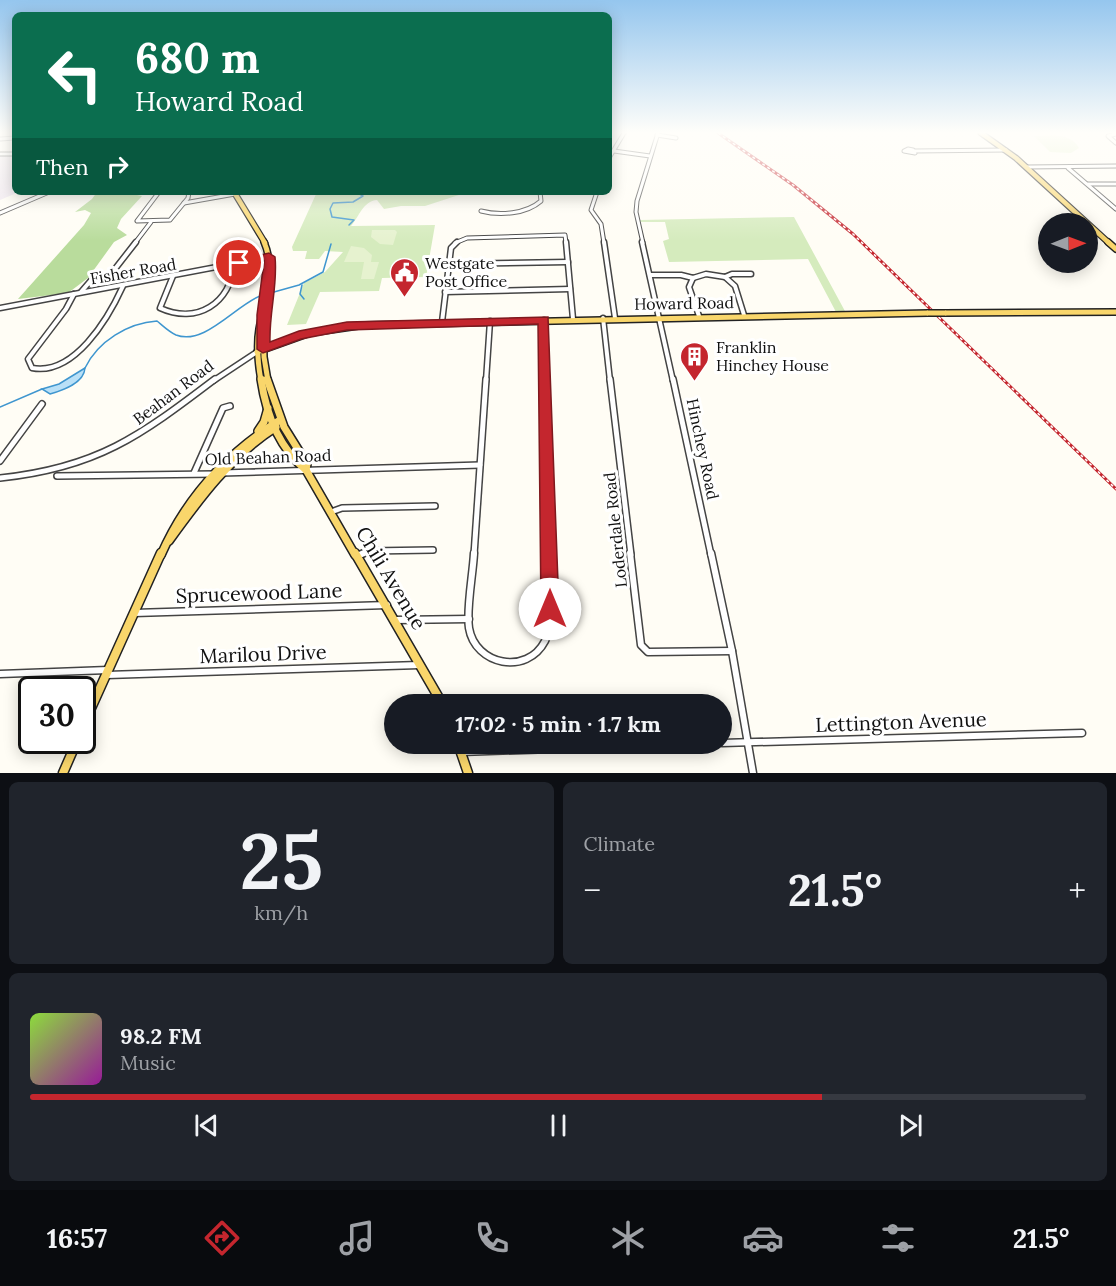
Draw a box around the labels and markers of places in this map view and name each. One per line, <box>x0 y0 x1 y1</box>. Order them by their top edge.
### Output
pin <box>213 237 264 288</box>
place label: Westgate Post Office <box>425 253 507 291</box>
public building icon: Westgate Post Office <box>388 256 420 298</box>
place label: Franklin Hinchey House <box>716 337 829 375</box>
building icon: Franklin Hinchey House <box>679 340 711 382</box>

